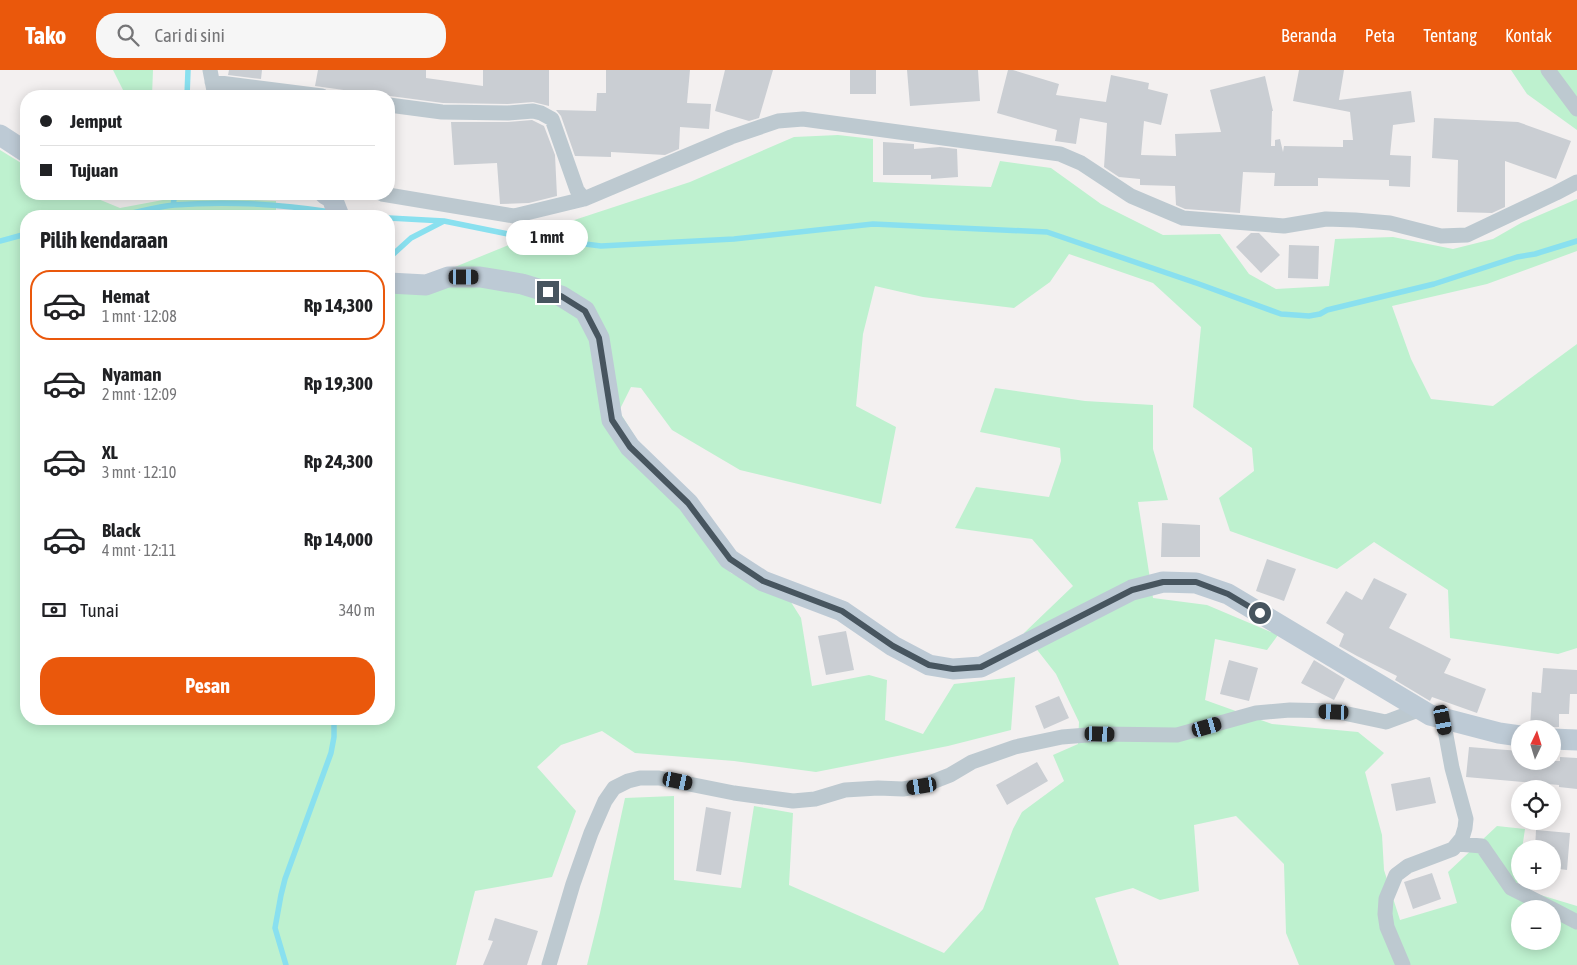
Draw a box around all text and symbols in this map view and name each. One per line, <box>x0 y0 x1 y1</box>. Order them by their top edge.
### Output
search box <box>96 13 446 58</box>
icon: search <box>114 21 142 49</box>
text: Tako <box>25 22 66 49</box>
text: Cari di sini <box>154 24 225 46</box>
text: Beranda <box>1281 25 1337 46</box>
text: Peta <box>1365 25 1395 46</box>
text: Tentang <box>1423 25 1477 46</box>
text: Kontak <box>1505 25 1552 46</box>
text: Jemput <box>70 110 122 132</box>
text: Tujuan <box>70 159 118 181</box>
callout: 1 mnt <box>507 220 589 254</box>
text: Pilih kendaraan <box>40 227 168 253</box>
text: 1 mnt <box>530 228 564 246</box>
car <box>449 270 479 285</box>
route end <box>537 281 559 303</box>
icon: car <box>42 283 87 328</box>
text: Hemat <box>102 285 150 307</box>
text: Rp 14,300 <box>304 294 373 316</box>
text: 1 mnt · 12:08 <box>102 307 177 325</box>
icon: car <box>42 361 87 406</box>
text: Nyaman <box>102 363 161 385</box>
text: Rp 19,300 <box>304 372 373 394</box>
text: 2 mnt · 12:09 <box>102 385 177 403</box>
icon: car <box>42 439 87 484</box>
text: XL <box>102 441 118 463</box>
text: Rp 24,300 <box>304 450 373 472</box>
text: 3 mnt · 12:10 <box>102 463 176 481</box>
icon: car <box>42 517 87 562</box>
text: Black <box>102 519 140 541</box>
text: Rp 14,000 <box>304 528 373 550</box>
text: 4 mnt · 12:11 <box>102 541 176 559</box>
icon: cash <box>40 596 68 624</box>
text: Tunai <box>80 599 119 621</box>
text: 340 m <box>339 601 375 619</box>
route start <box>1249 602 1271 624</box>
button: Pesan <box>40 657 375 715</box>
car <box>1318 704 1349 720</box>
car <box>1432 704 1453 736</box>
car <box>1190 716 1223 738</box>
north arrow <box>1511 720 1561 770</box>
map controls <box>1511 720 1561 950</box>
car <box>1084 726 1115 742</box>
car <box>661 771 694 791</box>
car <box>906 776 937 796</box>
button: locate <box>1511 780 1561 830</box>
button: + <box>1511 840 1561 890</box>
button: − <box>1511 900 1561 950</box>

